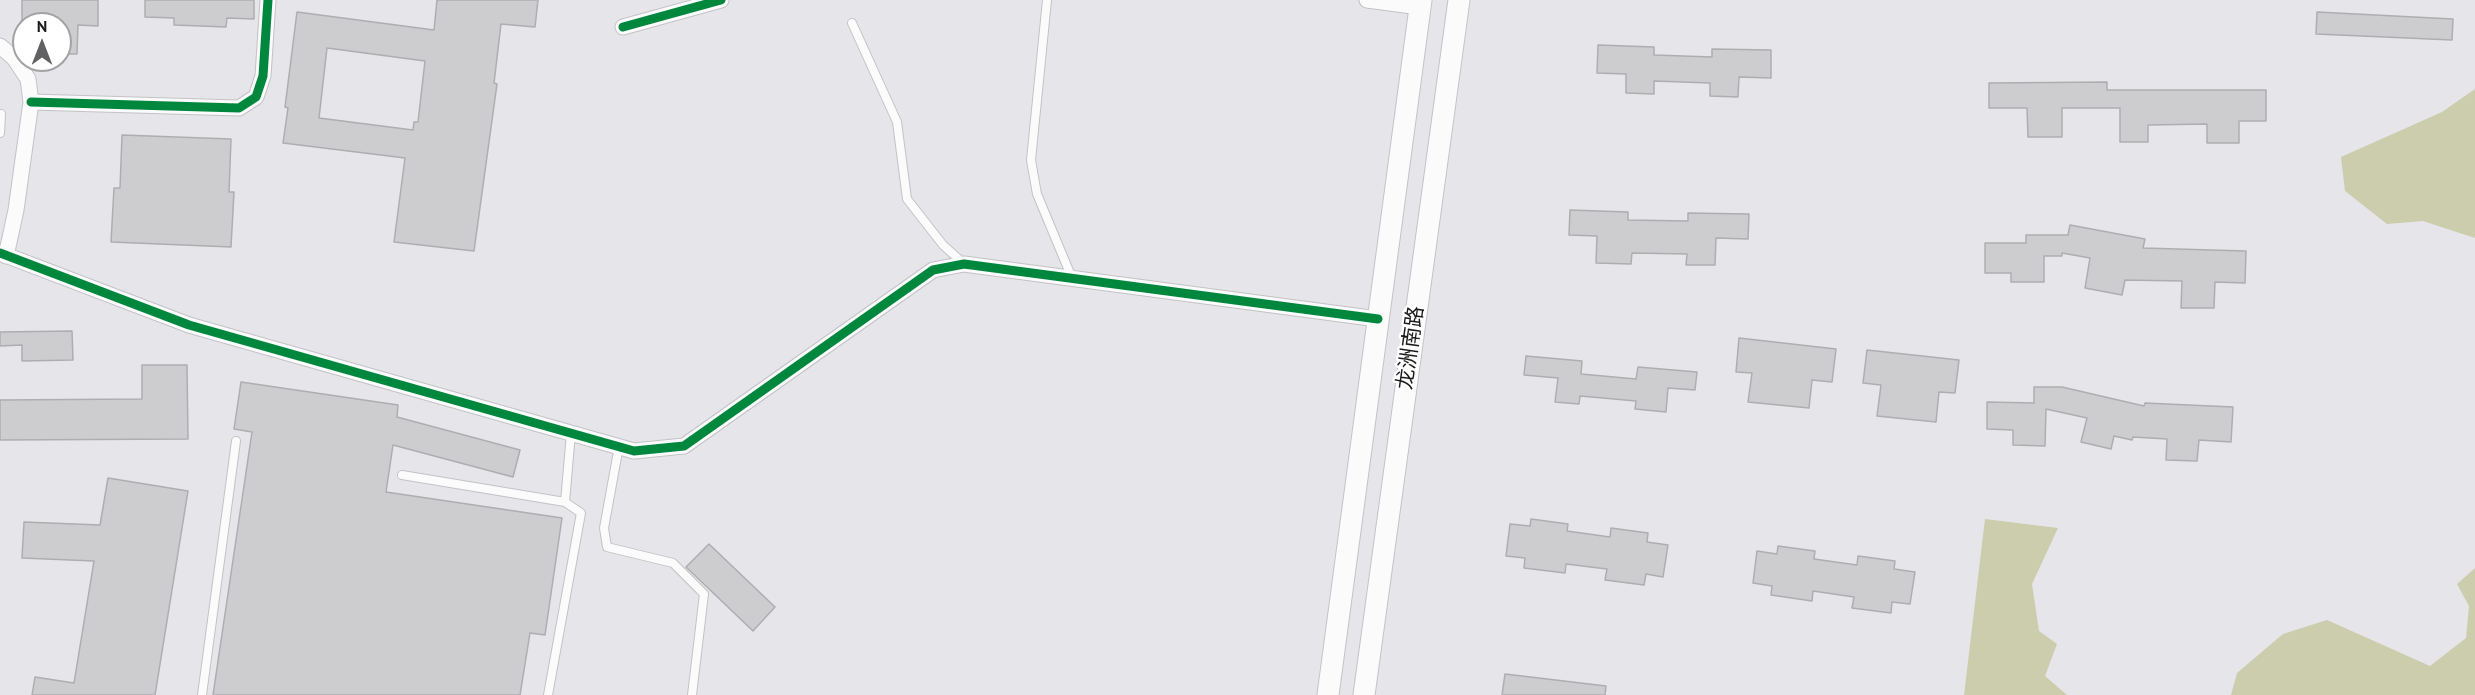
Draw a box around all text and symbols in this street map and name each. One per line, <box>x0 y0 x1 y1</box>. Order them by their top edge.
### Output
north arrow <box>12 12 72 72</box>
text: N <box>37 16 47 36</box>
street label: 龙洲南路 <box>1393 305 1429 391</box>

